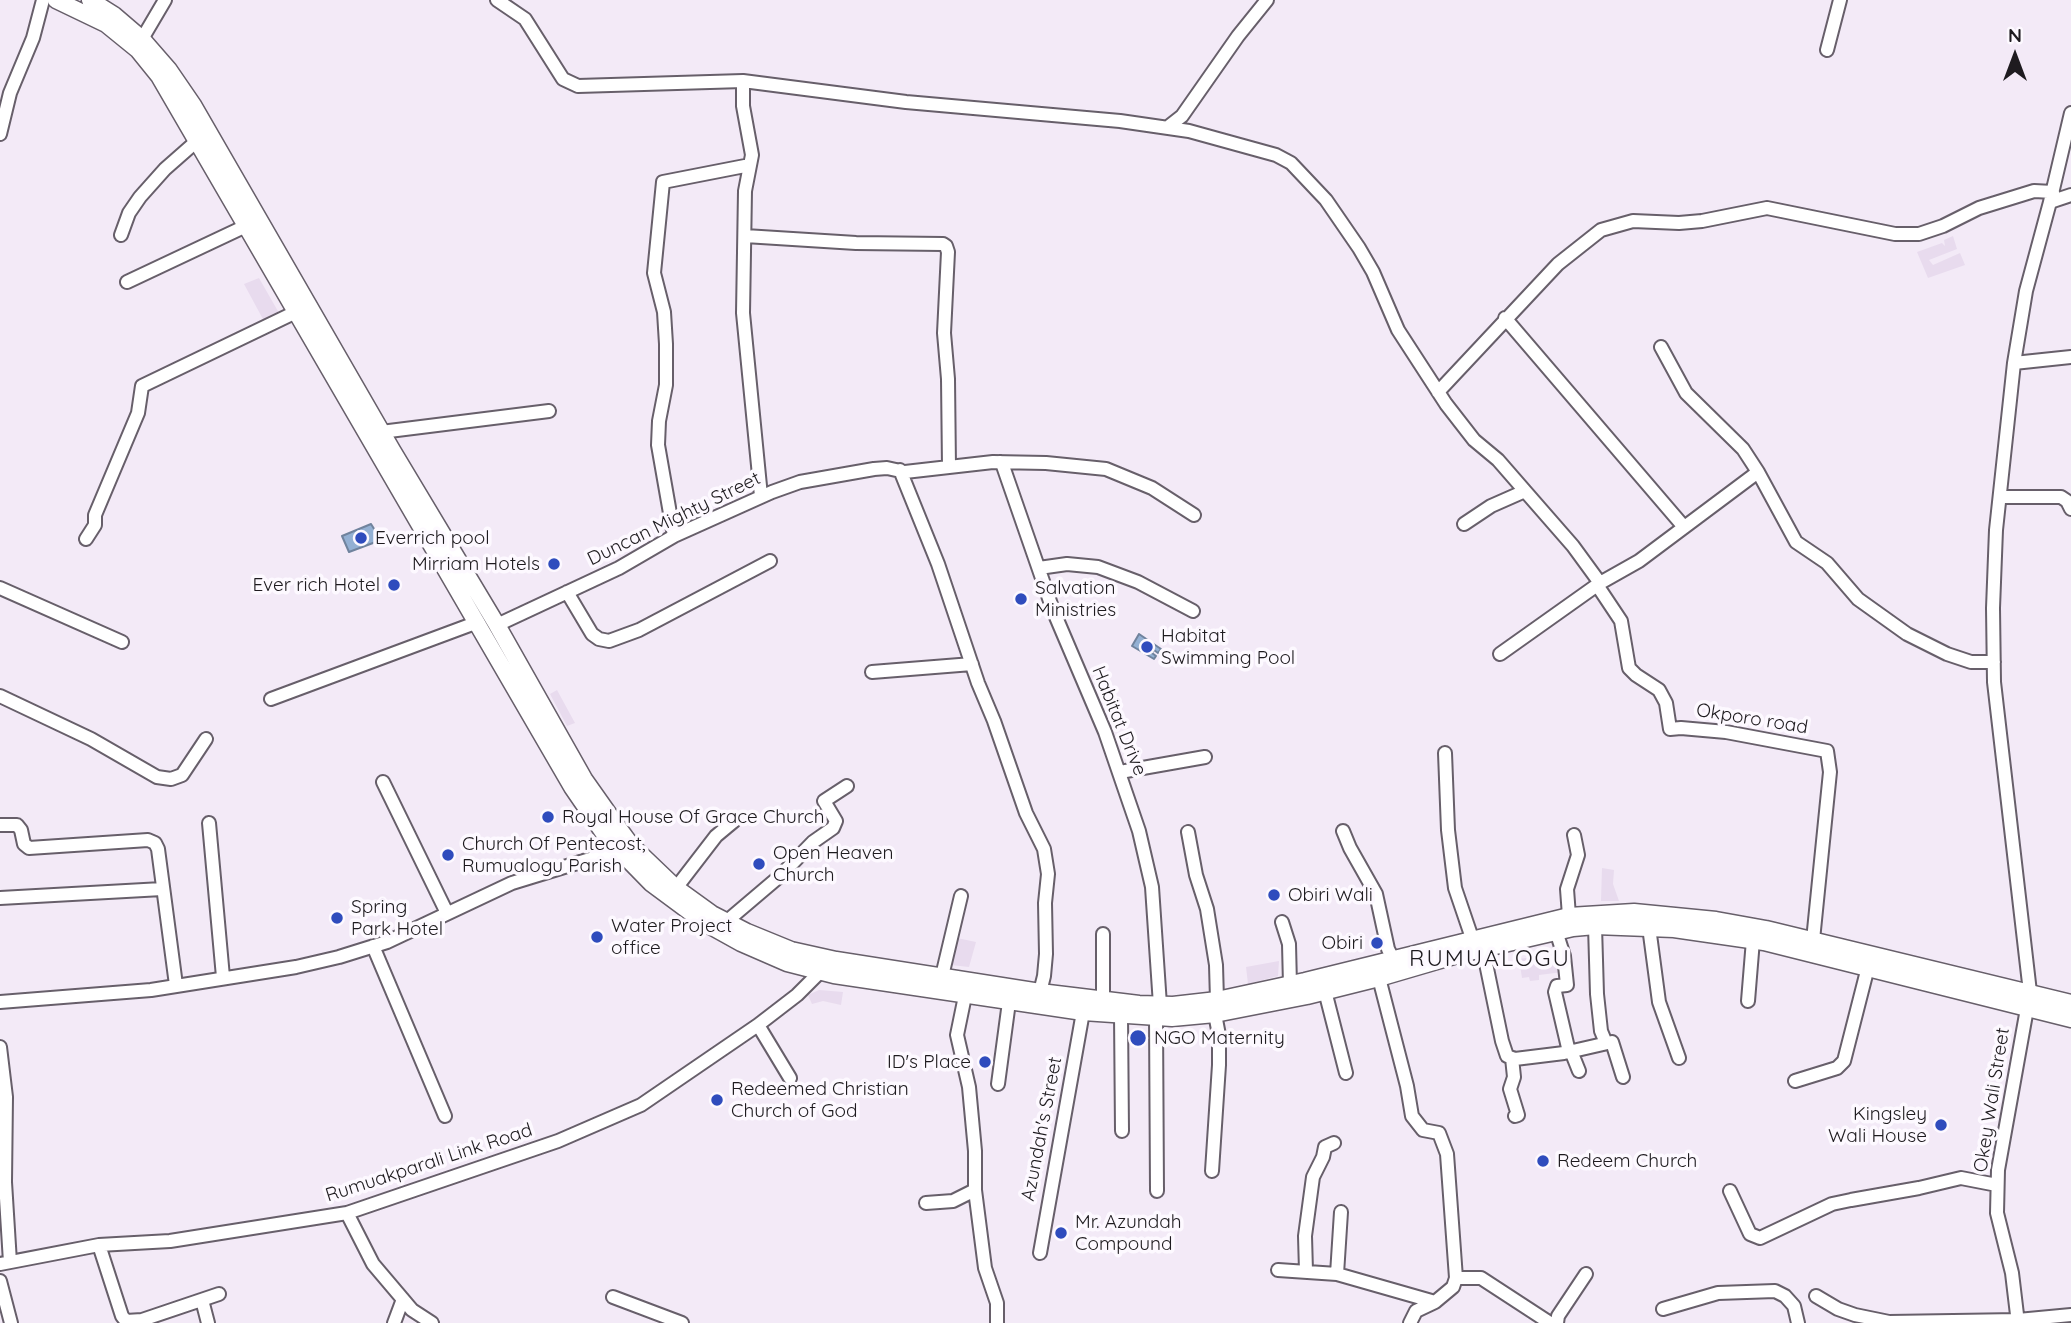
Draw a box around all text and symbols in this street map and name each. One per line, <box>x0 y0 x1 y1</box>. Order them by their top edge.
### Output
north arrow <box>1980 21 2050 91</box>
text: N <box>2008 23 2022 47</box>
street label: Duncan Mighty Street <box>584 467 764 571</box>
place label: Everrich pool <box>375 527 490 549</box>
marker: Everrich pool <box>353 530 369 546</box>
place label: Mirriam Hotels <box>412 553 540 575</box>
marker: Mirriam Hotels <box>546 556 562 572</box>
place label: Ever rich Hotel <box>252 574 380 596</box>
marker: Ever rich Hotel <box>386 577 402 593</box>
place label: Salvation Ministries <box>1035 577 1116 621</box>
marker: Salvation Ministries <box>1013 591 1029 607</box>
place label: Habitat Swimming Pool <box>1161 625 1295 669</box>
marker: Habitat Swimming Pool <box>1139 639 1155 655</box>
street label: Habitat Drive <box>1087 663 1151 779</box>
street label: Okporo road <box>1695 699 1809 739</box>
place label: Royal House Of Grace Church <box>562 806 824 828</box>
marker: Royal House Of Grace Church <box>540 809 556 825</box>
place label: Church Of Pentecost, Rumualogu Parish <box>462 833 646 877</box>
place label: Open Heaven Church <box>773 842 893 886</box>
marker: Church Of Pentecost, Rumualogu Parish <box>440 847 456 863</box>
marker: Open Heaven Church <box>751 856 767 872</box>
place label: Obiri Wali <box>1288 884 1373 906</box>
marker: Obiri Wali <box>1266 887 1282 903</box>
place label: Spring Park Hotel <box>351 896 443 940</box>
marker: Spring Park Hotel <box>329 910 345 926</box>
place label: Water Project office <box>611 915 732 959</box>
marker: Water Project office <box>589 929 605 945</box>
place label: Obiri <box>1321 932 1363 954</box>
marker: Obiri <box>1369 935 1385 951</box>
district label: RUMUALOGU <box>1410 945 1570 973</box>
street label: Okey Wali Street <box>1969 1026 2015 1174</box>
place label: NGO Maternity <box>1154 1027 1285 1049</box>
marker: NGO Maternity <box>1128 1028 1148 1048</box>
place label: ID's Place <box>887 1051 971 1073</box>
marker: ID's Place <box>977 1054 993 1070</box>
street label: Azundah's Street <box>1017 1055 1067 1203</box>
place label: Redeemed Christian Church of God <box>731 1078 909 1122</box>
marker: Redeemed Christian Church of God <box>709 1092 725 1108</box>
place label: Kingsley Wali House <box>1828 1103 1927 1147</box>
marker: Kingsley Wali House <box>1933 1117 1949 1133</box>
street label: Rumuakparali Link Road <box>323 1119 535 1207</box>
place label: Redeem Church <box>1557 1150 1697 1172</box>
marker: Redeem Church <box>1535 1153 1551 1169</box>
place label: Mr. Azundah Compound <box>1075 1211 1182 1255</box>
marker: Mr. Azundah Compound <box>1053 1225 1069 1241</box>

